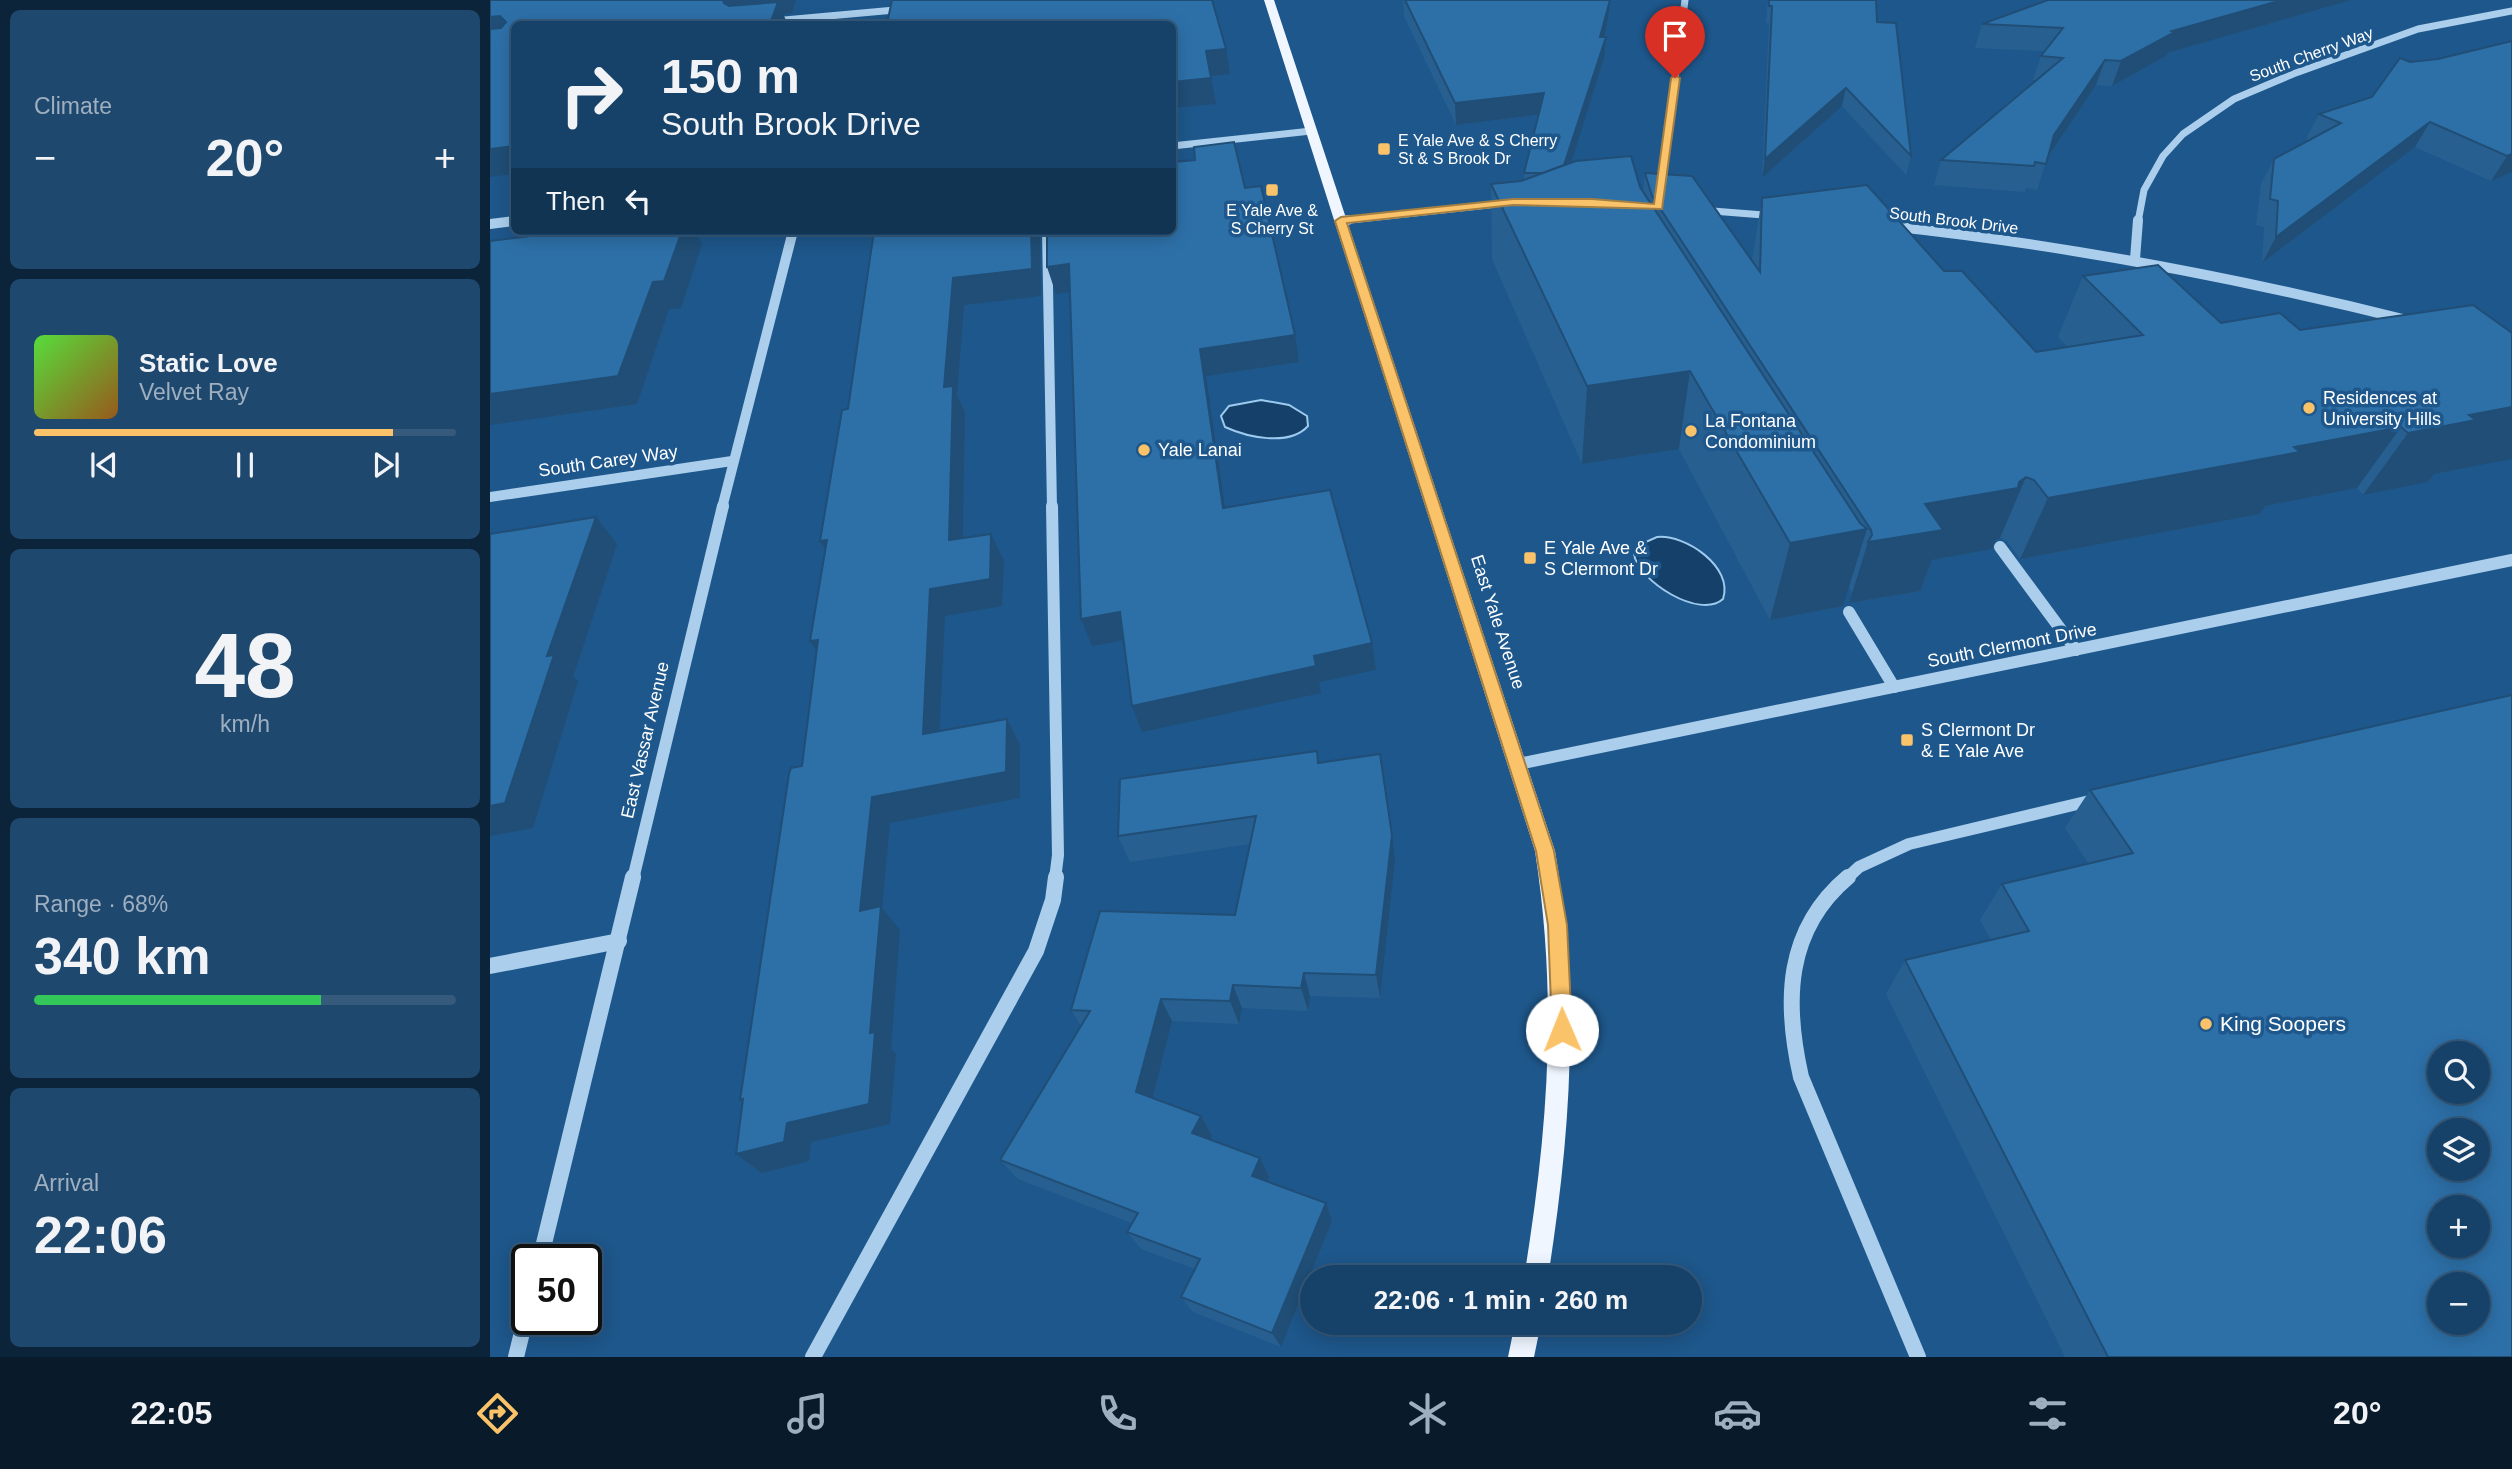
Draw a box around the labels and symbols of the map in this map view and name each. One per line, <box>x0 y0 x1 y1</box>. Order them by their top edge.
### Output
pin <box>1645 6 1705 78</box>
street label: South Cherry Way <box>2247 24 2375 85</box>
place label: E Yale Ave & S Cherry St & S Brook Dr <box>1398 132 1557 167</box>
marker: E Yale Ave & S Cherry St & S Brook Dr <box>1376 141 1392 157</box>
marker: E Yale Ave & S Cherry St <box>1264 182 1280 198</box>
place label: E Yale Ave & S Cherry St <box>1226 202 1318 237</box>
street label: South Brook Drive <box>1888 204 2020 237</box>
place label: Residences at University Hills <box>2323 388 2441 429</box>
marker: Residences at University Hills <box>2301 400 2317 416</box>
place label: La Fontana Condominium <box>1705 411 1816 452</box>
marker: La Fontana Condominium <box>1683 423 1699 439</box>
place label: Yale Lanai <box>1158 440 1242 460</box>
street label: South Carey Way <box>537 441 679 481</box>
marker: Yale Lanai <box>1136 442 1152 458</box>
place label: E Yale Ave & S Clermont Dr <box>1544 538 1658 579</box>
marker: E Yale Ave & S Clermont Dr <box>1522 550 1538 566</box>
street label: East Yale Avenue <box>1467 552 1529 692</box>
street label: South Clermont Drive <box>1926 619 2098 671</box>
street label: East Vassar Avenue <box>617 660 673 820</box>
place label: S Clermont Dr & E Yale Ave <box>1921 720 2035 761</box>
marker: S Clermont Dr & E Yale Ave <box>1899 732 1915 748</box>
position arrow <box>1525 993 1599 1067</box>
place label: King Soopers <box>2220 1012 2346 1035</box>
marker: King Soopers <box>2198 1016 2214 1032</box>
speed limit sign: 50 <box>511 1244 602 1335</box>

